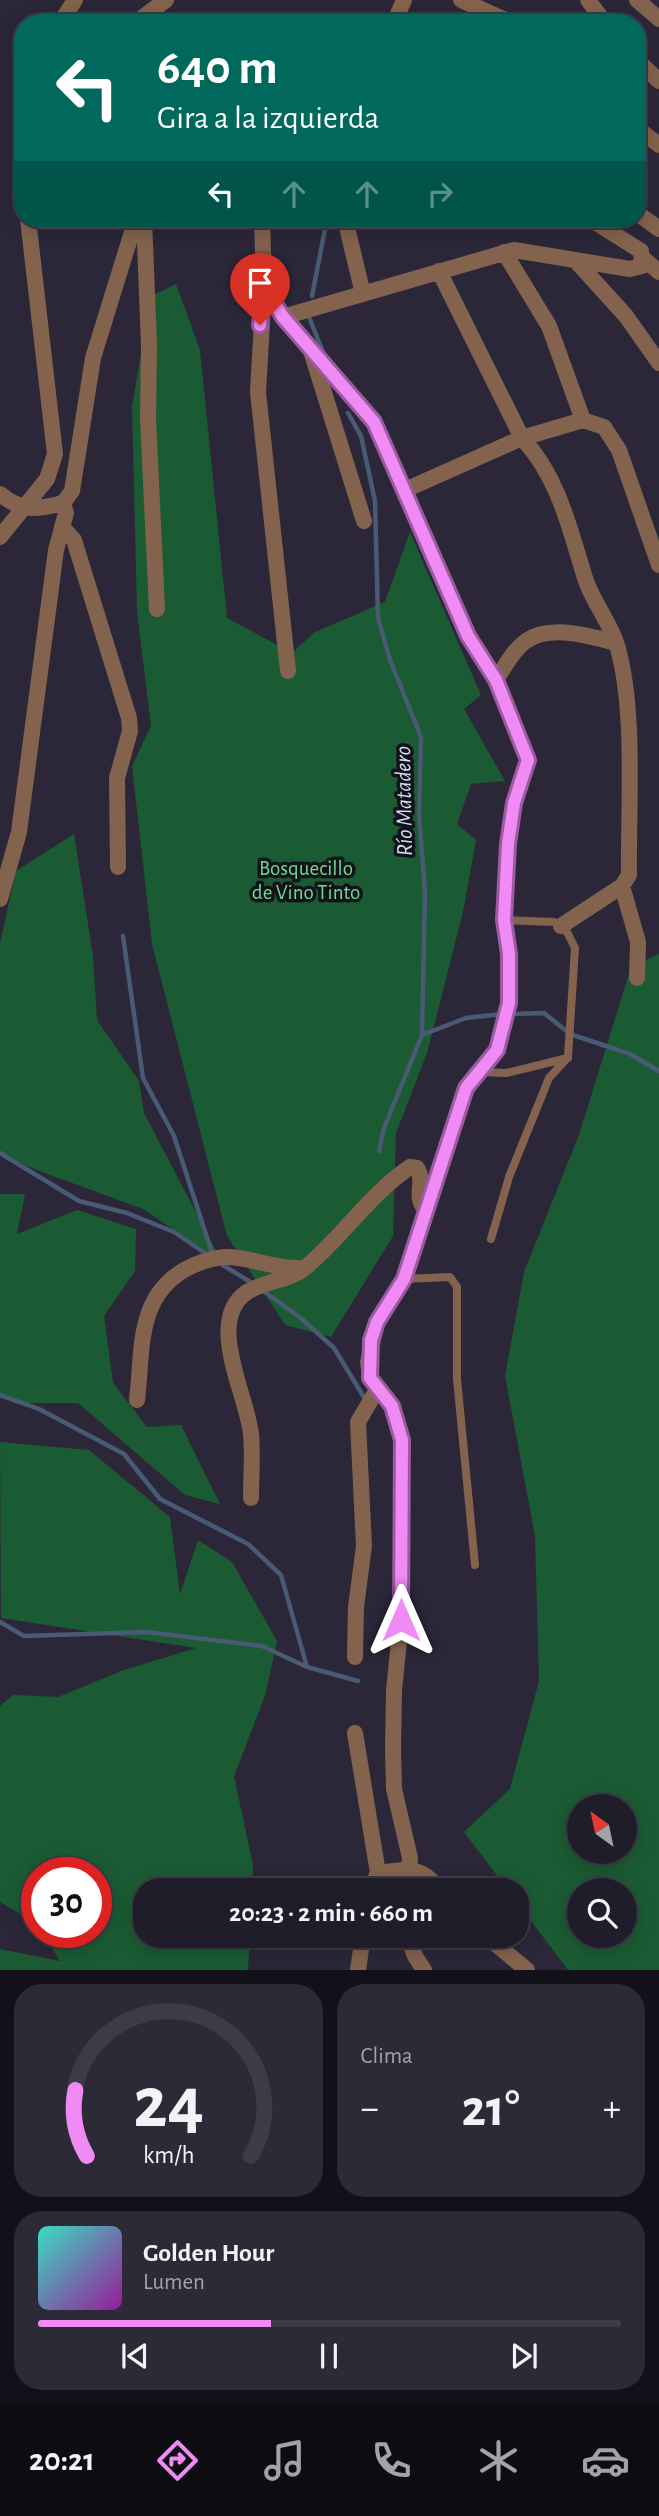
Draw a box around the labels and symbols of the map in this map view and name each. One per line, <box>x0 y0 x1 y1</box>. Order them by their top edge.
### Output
pin <box>230 253 290 325</box>
water label: Río Matadero <box>392 746 417 856</box>
park label: Bosquecillo de Vino Tinto <box>252 858 360 903</box>
position arrow <box>364 1583 438 1657</box>
north arrow <box>567 1794 637 1864</box>
speed limit sign: 30 <box>21 1857 112 1948</box>

